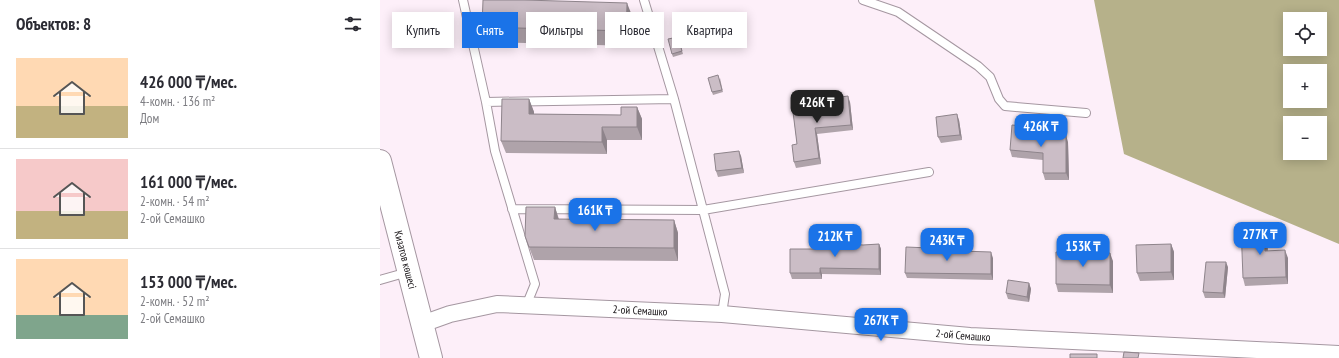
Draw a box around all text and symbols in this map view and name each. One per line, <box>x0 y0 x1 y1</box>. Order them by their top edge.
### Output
chip: Купить <box>392 12 454 48</box>
chip: Снять <box>462 12 518 48</box>
chip: Фильтры <box>526 12 597 48</box>
chip: Новое <box>605 12 664 48</box>
chip: Квартира <box>672 12 747 48</box>
map controls <box>1283 12 1327 160</box>
button: locate <box>1283 12 1327 56</box>
text: Объектов: 8 <box>16 13 91 35</box>
icon: filters <box>342 13 364 35</box>
button: + <box>1283 64 1327 108</box>
text: 426 000 ₸/мес. <box>140 71 237 93</box>
icon: home <box>48 74 96 122</box>
pin: 426K ₸ <box>784 90 850 124</box>
text: 4-комн. · 136 m² <box>140 93 215 110</box>
text: 426K ₸ <box>800 94 834 111</box>
text: Дом <box>140 110 159 127</box>
pin: 426K ₸ <box>1008 114 1074 148</box>
button: − <box>1283 116 1327 160</box>
text: 426K ₸ <box>1024 118 1058 135</box>
text: 161 000 ₸/мес. <box>140 171 237 193</box>
icon: home <box>48 175 96 223</box>
text: 2-комн. · 54 m² <box>140 193 210 210</box>
pin: 161K ₸ <box>562 198 628 232</box>
text: 161K ₸ <box>578 202 612 219</box>
text: 2-ой Семашко <box>140 210 205 227</box>
pin: 277K ₸ <box>1227 222 1293 256</box>
pin: 212K ₸ <box>802 224 868 258</box>
text: 277K ₸ <box>1243 226 1277 243</box>
text: 212K ₸ <box>818 228 852 245</box>
pin: 243K ₸ <box>914 228 980 262</box>
street label: Кизатов көшесі <box>391 229 420 290</box>
text: 243K ₸ <box>930 232 964 249</box>
pin: 153K ₸ <box>1050 234 1116 268</box>
text: 153K ₸ <box>1066 238 1100 255</box>
text: 153 000 ₸/мес. <box>140 271 237 293</box>
icon: home <box>48 275 96 323</box>
text: 2-комн. · 52 m² <box>140 293 210 310</box>
street label: 2-ой Семашко <box>612 302 668 319</box>
pin: 267K ₸ <box>848 308 914 342</box>
text: 2-ой Семашко <box>140 310 205 327</box>
text: 267K ₸ <box>864 312 898 329</box>
street label: 2-ой Семашко <box>935 326 991 344</box>

